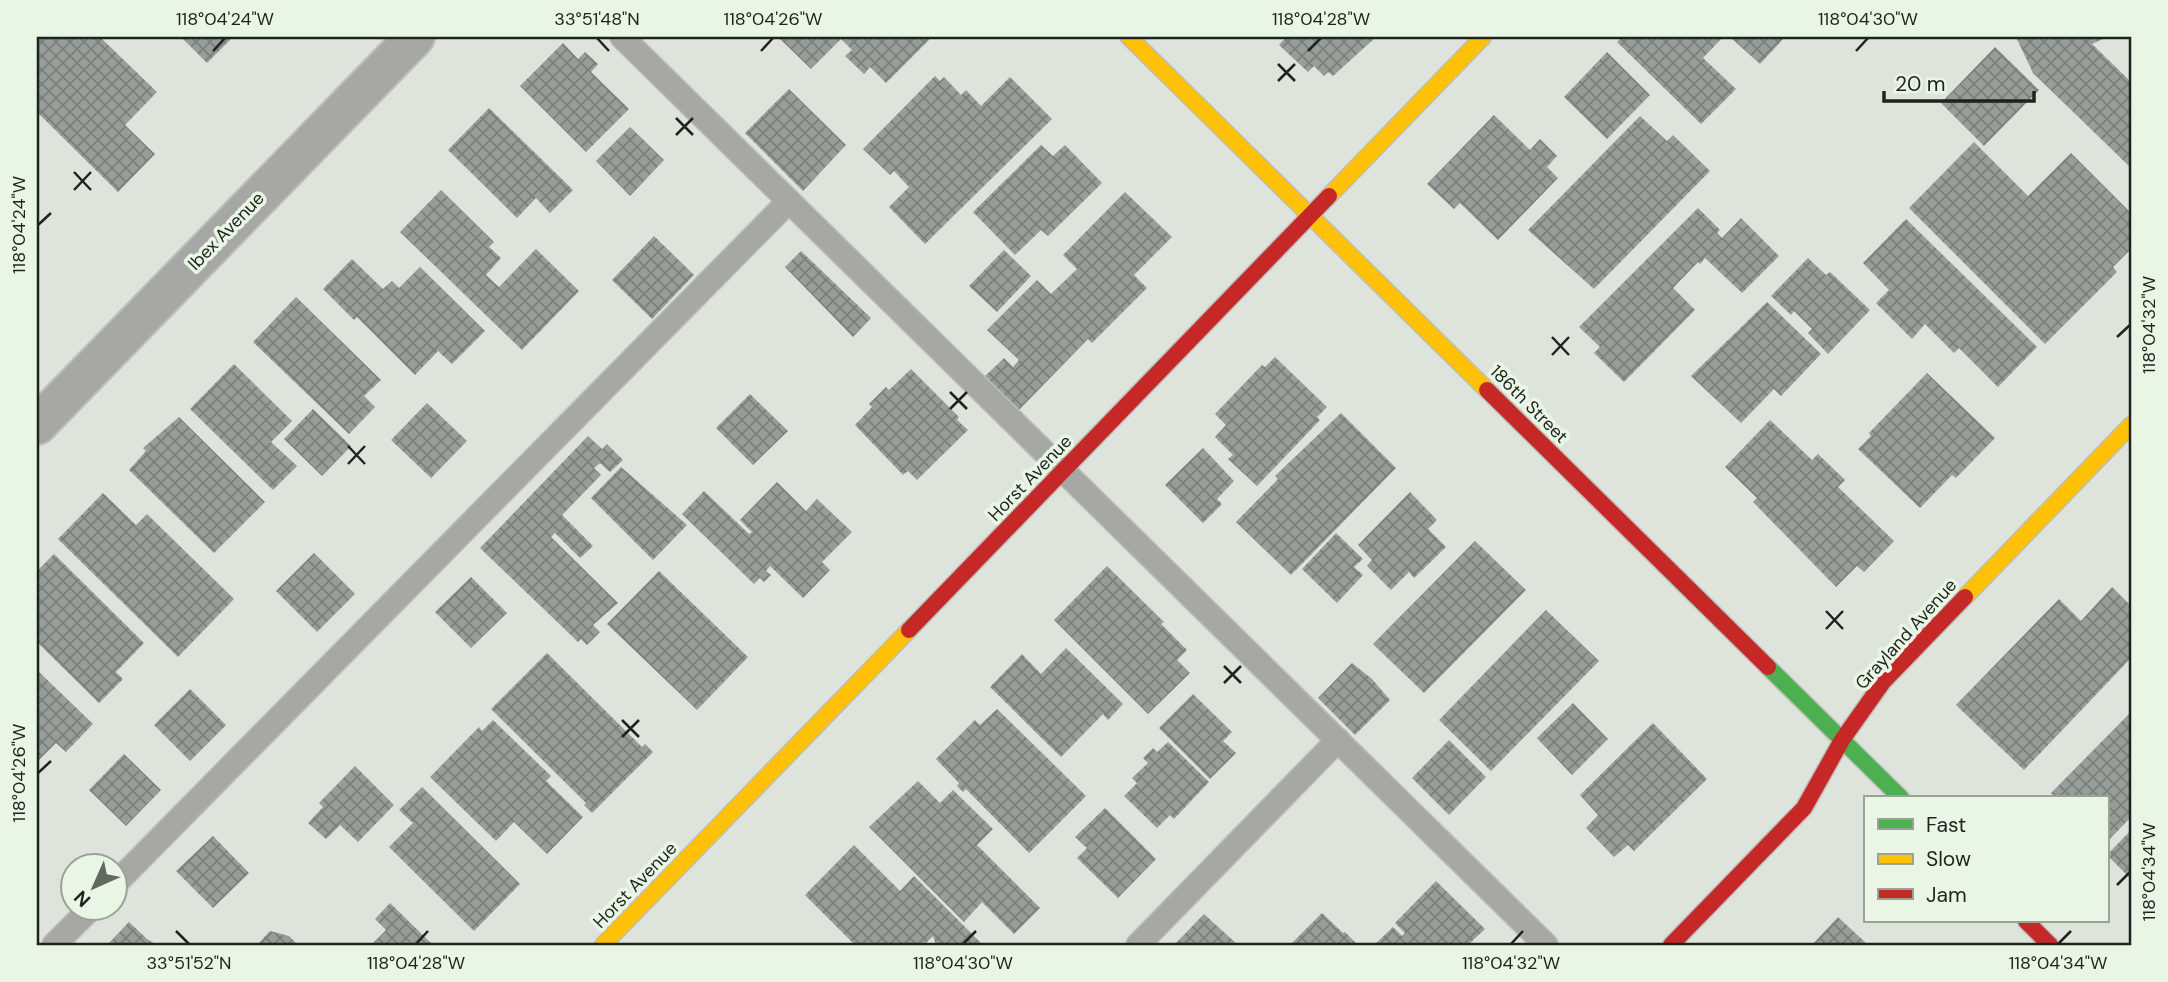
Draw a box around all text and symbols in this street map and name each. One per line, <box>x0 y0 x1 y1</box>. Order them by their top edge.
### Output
text: 118°04'24"W <box>176 7 274 31</box>
text: 33°51'48"N <box>554 7 640 31</box>
text: 118°04'26"W <box>724 7 822 31</box>
text: 118°04'28"W <box>1272 7 1370 31</box>
text: 118°04'30"W <box>1818 7 1918 31</box>
scale bar <box>1884 60 2035 104</box>
text: 20 m <box>1895 70 1946 98</box>
text: 118°04'24"W <box>7 176 31 274</box>
street label: Ibex Avenue <box>183 187 269 275</box>
text: 118°04'32"W <box>2137 276 2161 374</box>
street label: 186th Street <box>1485 360 1573 448</box>
street label: Horst Avenue <box>983 430 1077 526</box>
street label: Grayland Avenue <box>1850 573 1962 695</box>
text: 118°04'26"W <box>7 724 31 822</box>
legend <box>1864 796 2108 922</box>
text: Fast <box>1926 811 1966 839</box>
text: 118°04'34"W <box>2137 823 2161 921</box>
street label: Horst Avenue <box>588 837 682 933</box>
text: Slow <box>1926 845 1971 873</box>
north arrow <box>60 852 130 922</box>
text: Jam <box>1926 881 1967 909</box>
text: N <box>69 885 96 912</box>
text: 33°51'52"N <box>146 951 232 975</box>
text: 118°04'28"W <box>367 951 465 975</box>
text: 118°04'30"W <box>913 951 1013 975</box>
text: 118°04'32"W <box>1462 951 1560 975</box>
text: 118°04'34"W <box>2009 951 2107 975</box>

